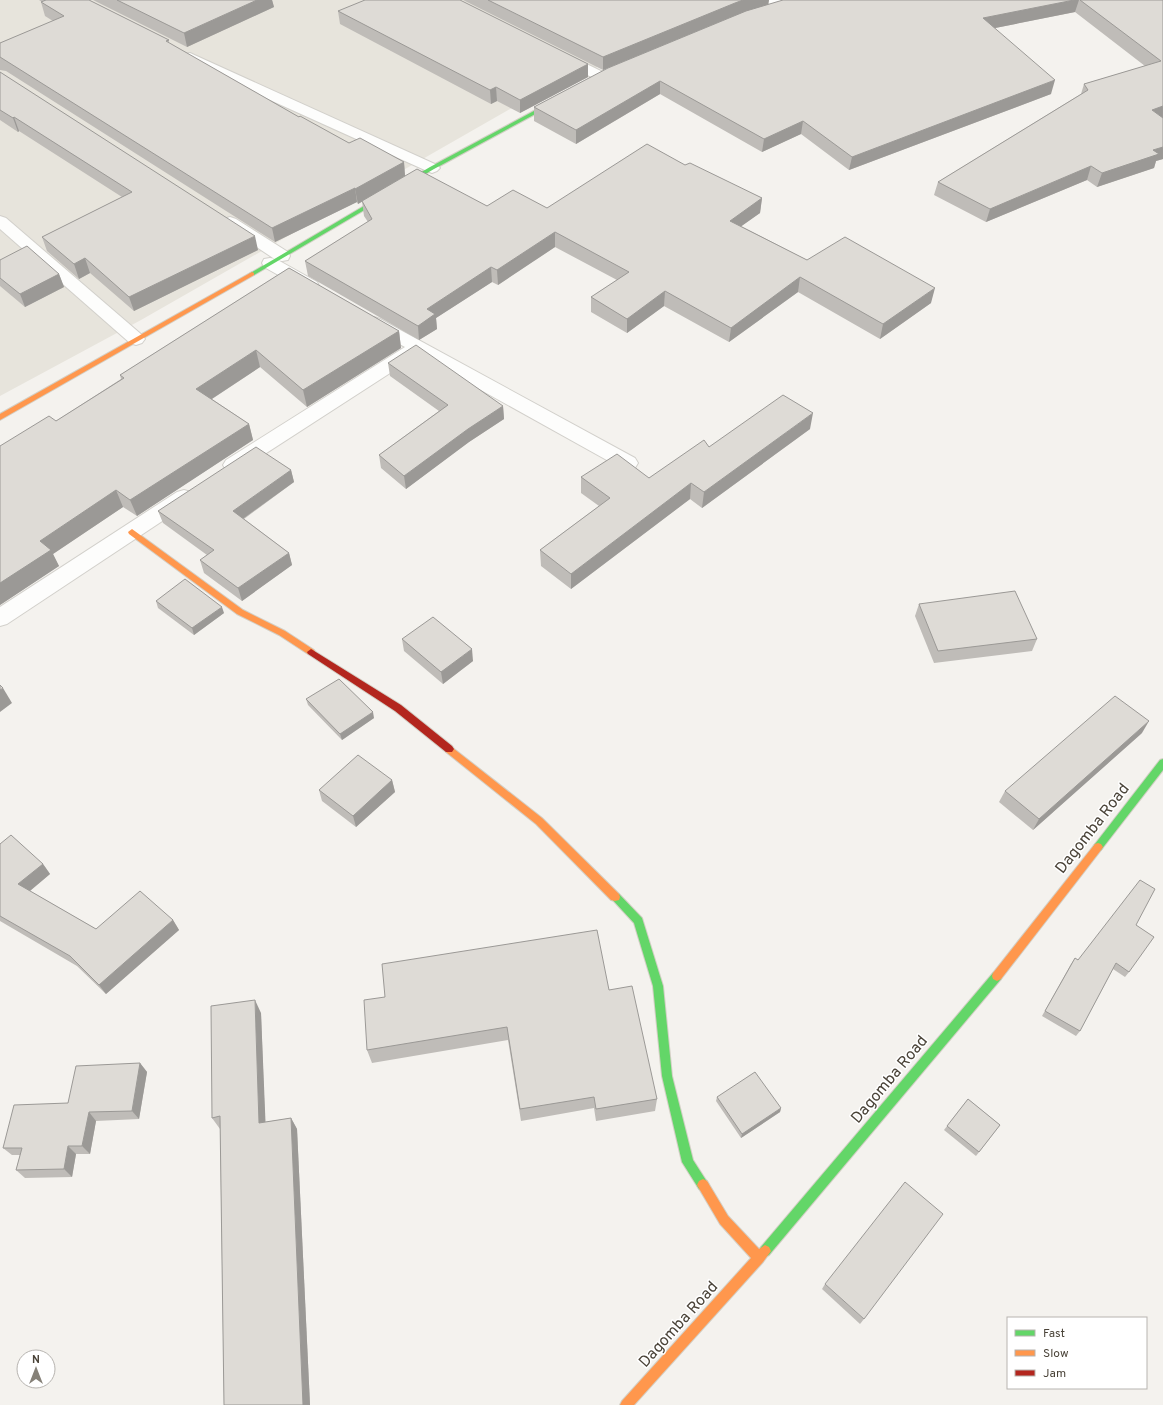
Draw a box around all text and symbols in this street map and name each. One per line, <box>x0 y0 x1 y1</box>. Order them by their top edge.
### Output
street label: Dagomba Road <box>1052 780 1134 878</box>
street label: Dagomba Road <box>847 1032 933 1128</box>
street label: Dagomba Road <box>635 1278 723 1372</box>
legend <box>1007 1317 1147 1389</box>
text: Fast <box>1043 1326 1065 1342</box>
text: Slow <box>1043 1346 1069 1362</box>
north arrow <box>16 1349 56 1389</box>
text: N <box>32 1353 40 1367</box>
text: Jam <box>1043 1366 1066 1382</box>

